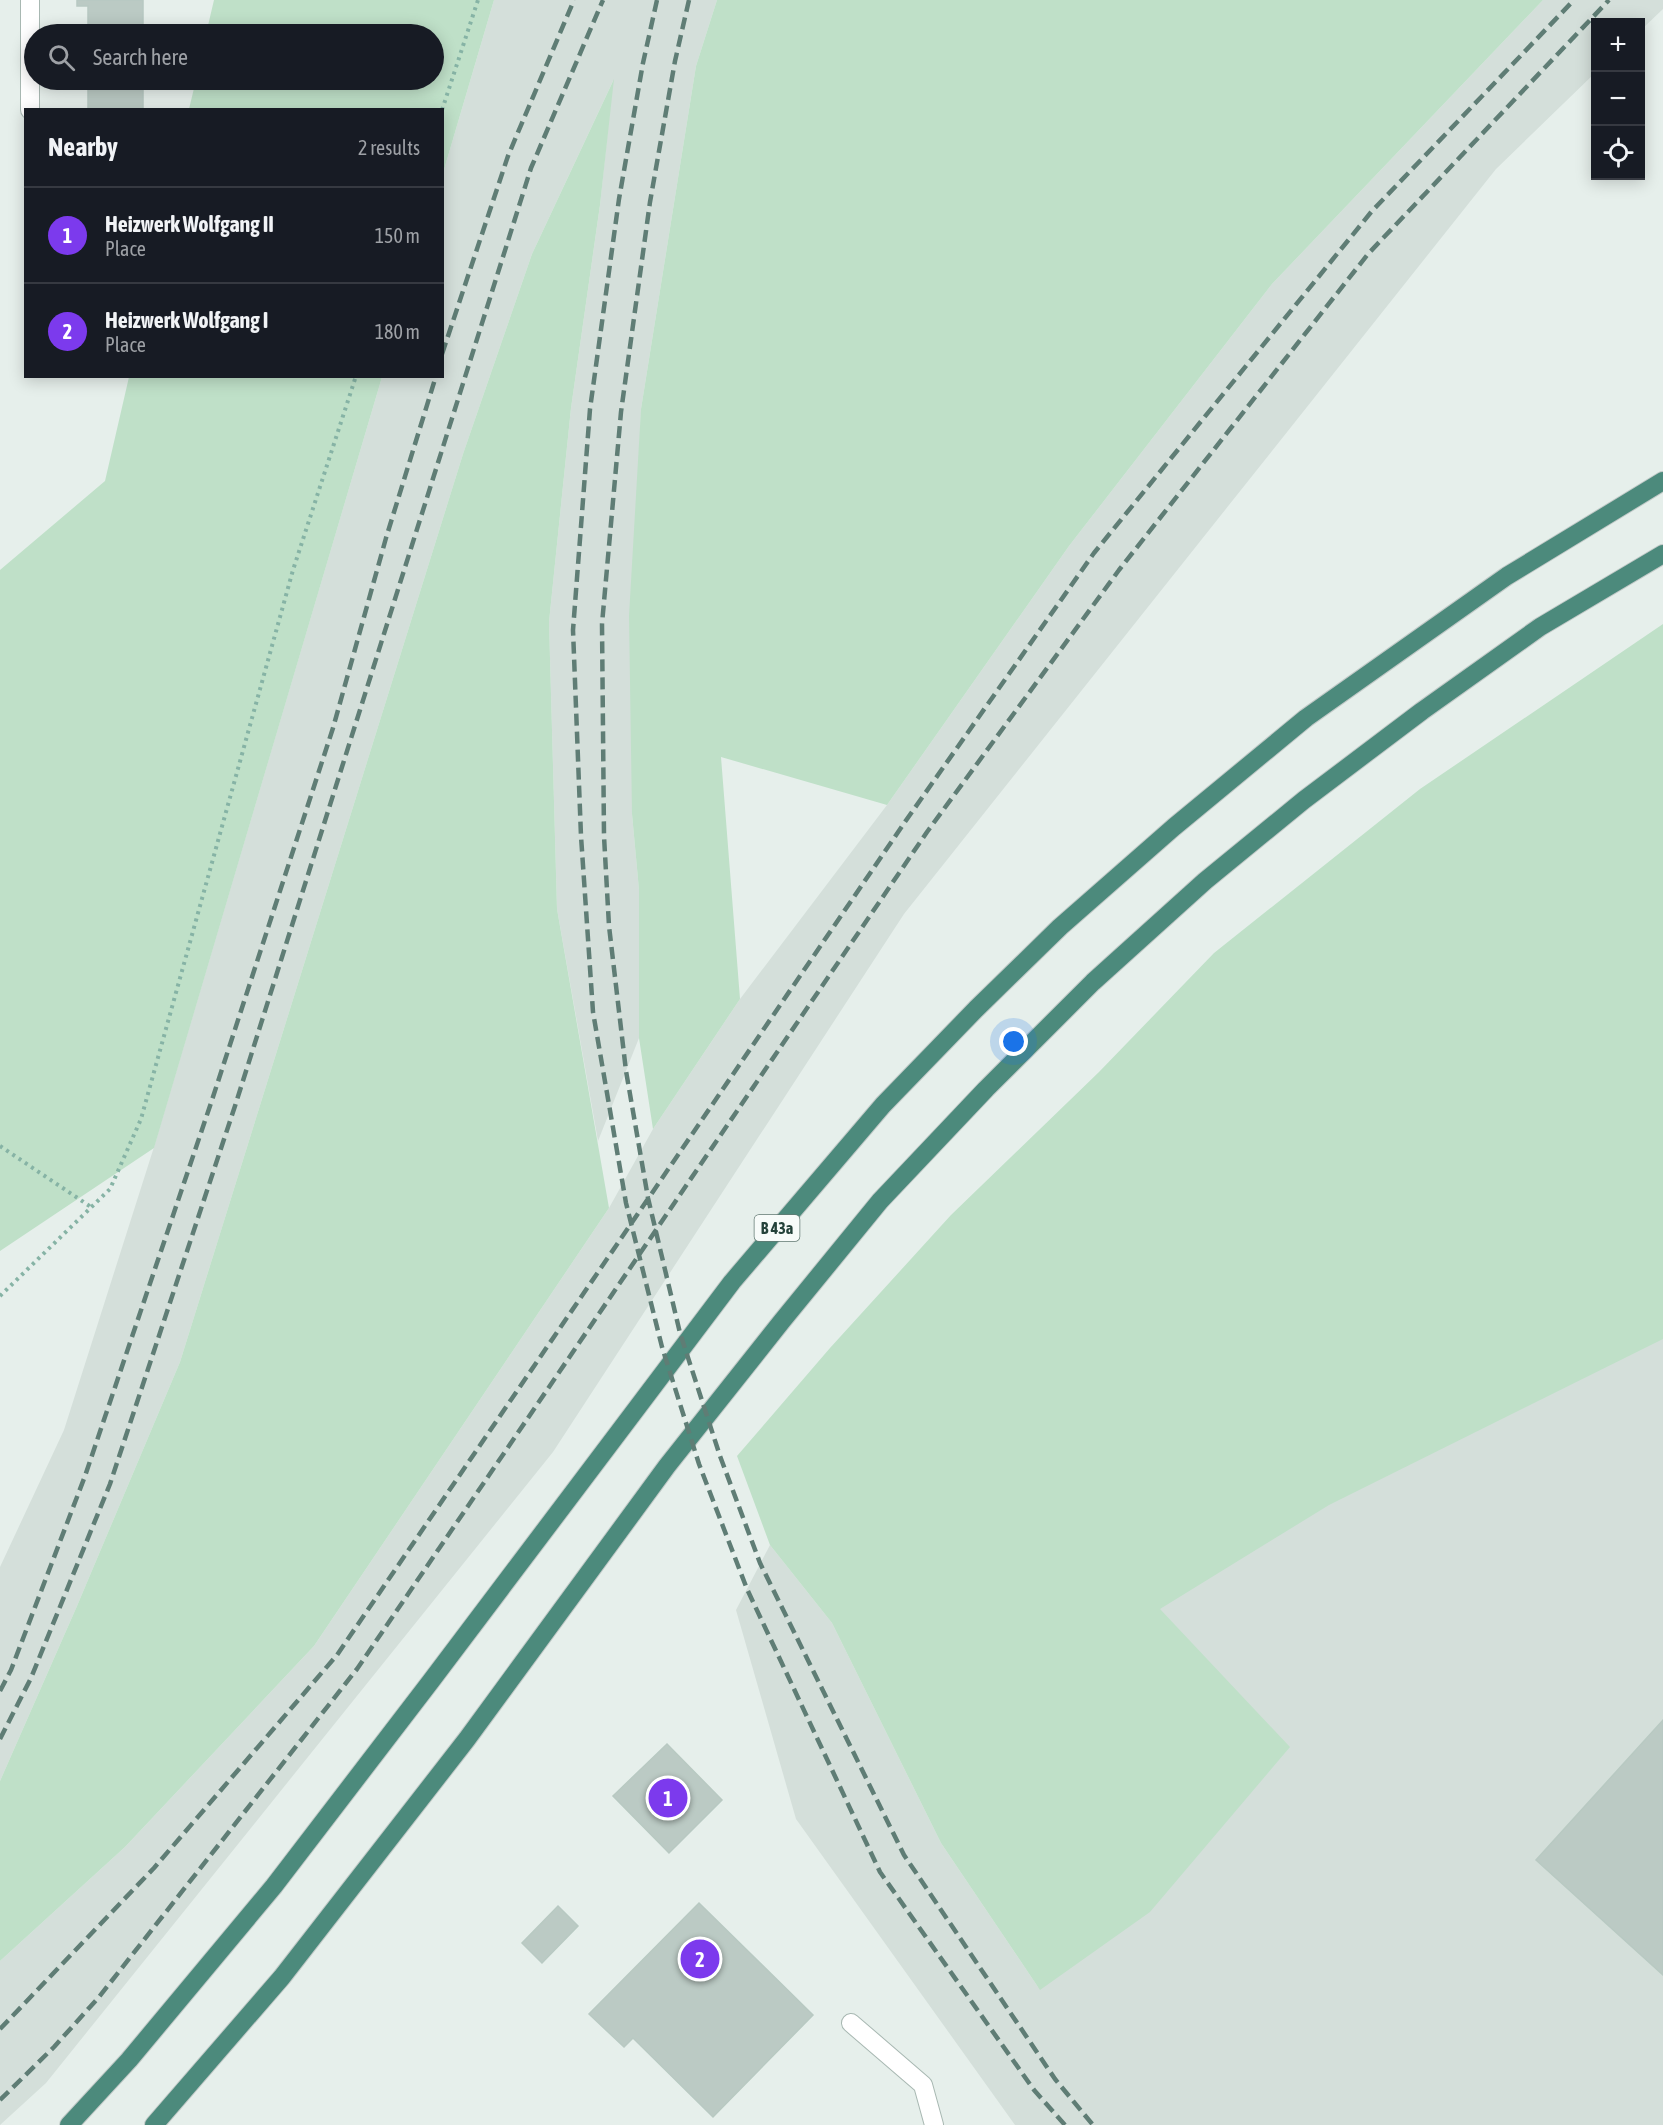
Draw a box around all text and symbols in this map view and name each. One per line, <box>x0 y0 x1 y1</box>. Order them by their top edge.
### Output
map controls <box>1591 18 1645 180</box>
button: + <box>1591 18 1645 72</box>
search box <box>24 24 444 90</box>
icon: search <box>45 41 78 74</box>
text: Search here <box>93 44 188 70</box>
button: − <box>1591 72 1645 126</box>
button: locate <box>1591 126 1645 180</box>
text: Nearby <box>48 132 118 162</box>
text: 2 results <box>358 136 420 159</box>
text: Heizwerk Wolfgang II <box>105 211 274 237</box>
text: 1 <box>63 224 72 247</box>
text: 150 m <box>375 224 420 247</box>
text: Place <box>105 237 146 260</box>
text: Heizwerk Wolfgang I <box>105 307 268 333</box>
text: 2 <box>63 320 72 343</box>
text: 180 m <box>375 320 420 343</box>
text: Place <box>105 333 146 356</box>
your location <box>999 1027 1028 1056</box>
road number: B 43a <box>754 1215 800 1241</box>
pin: 1 <box>648 1776 688 1820</box>
pin: 2 <box>680 1936 720 1982</box>

